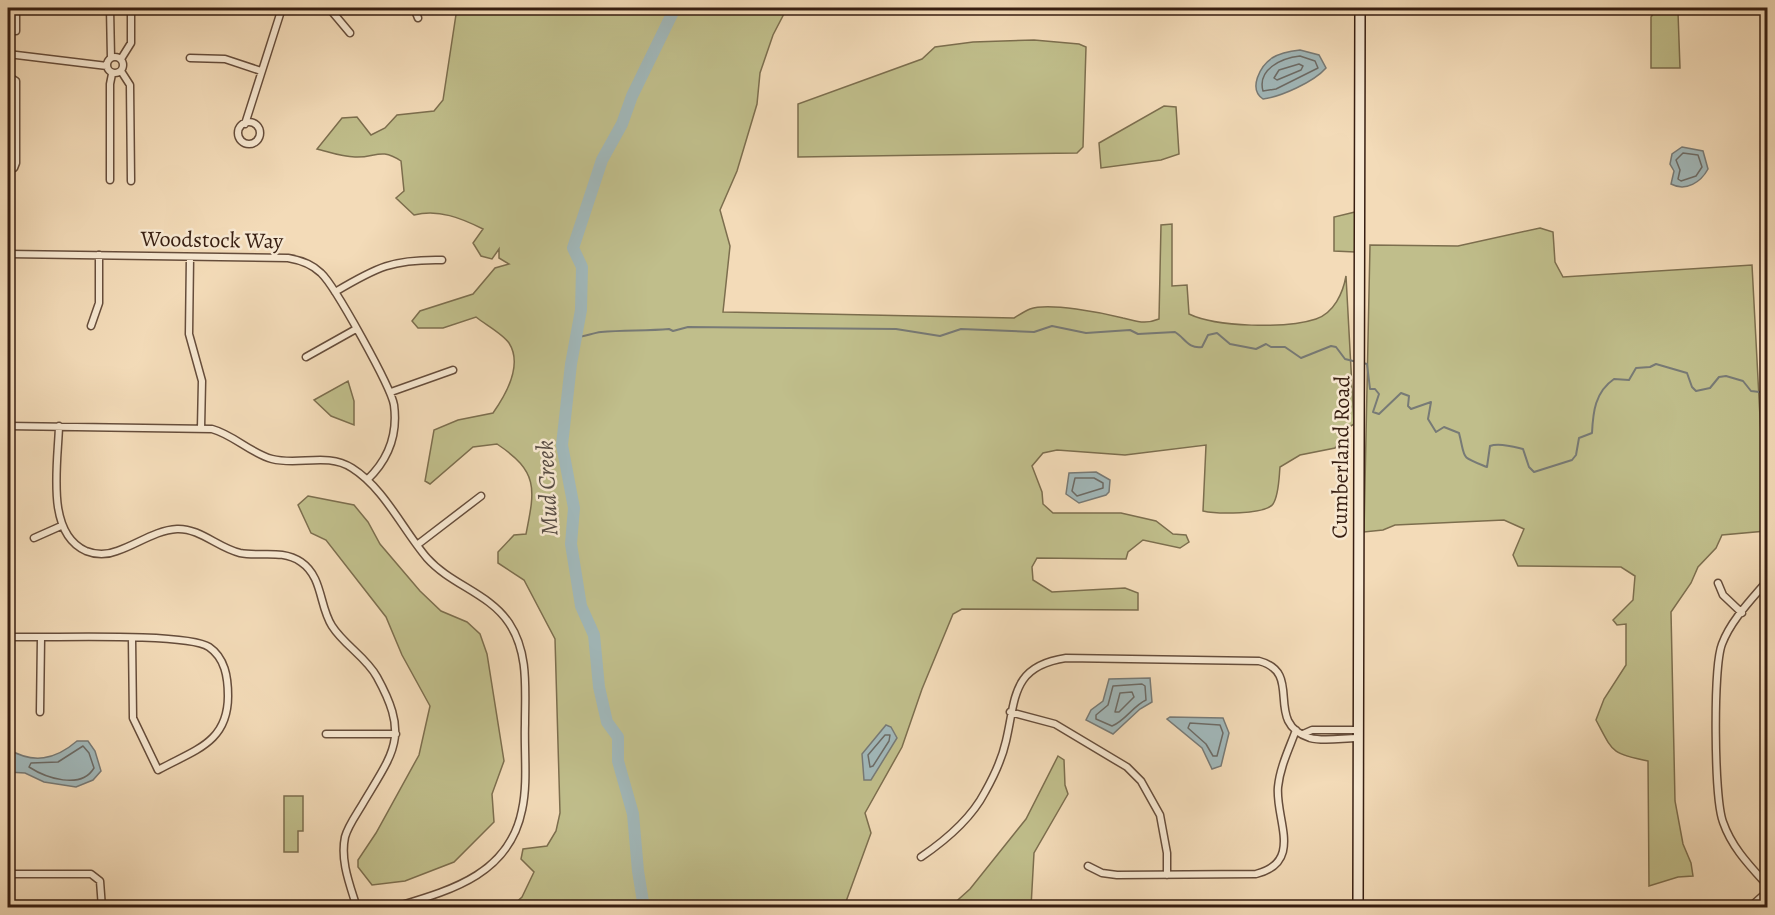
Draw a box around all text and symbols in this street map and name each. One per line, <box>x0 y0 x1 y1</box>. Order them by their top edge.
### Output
street label: Woodstock Way <box>139 224 284 256</box>
street label: Cumberland Road <box>1325 375 1357 539</box>
water label: Mud Creek <box>528 439 565 537</box>

